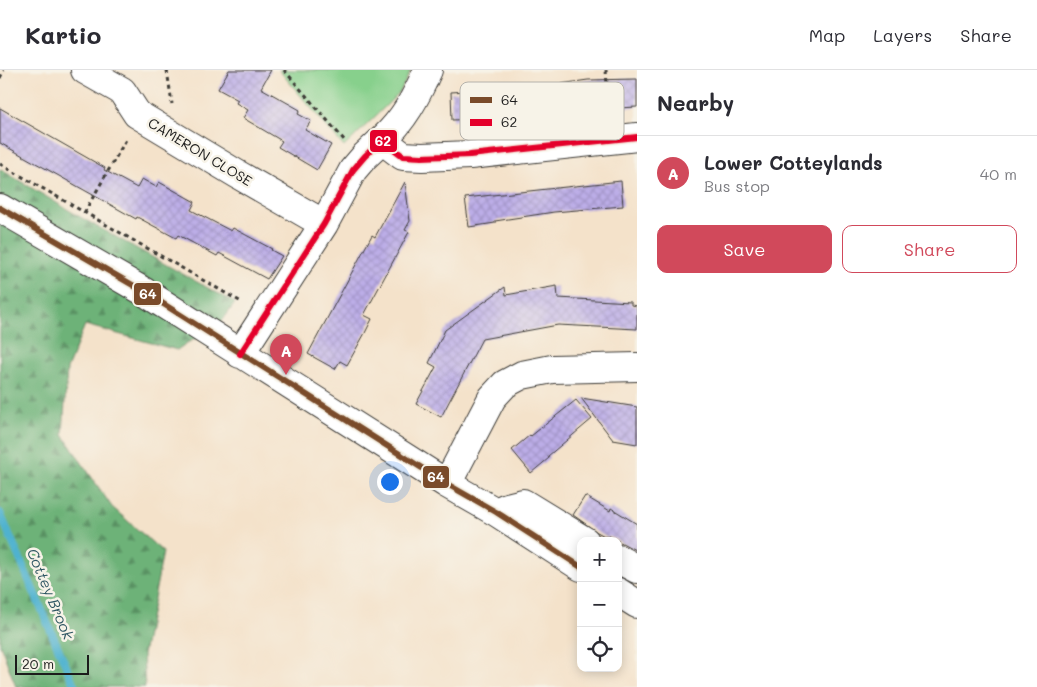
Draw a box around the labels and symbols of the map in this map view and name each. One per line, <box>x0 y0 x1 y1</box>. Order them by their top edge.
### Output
legend <box>460 82 624 140</box>
text: 64 <box>501 90 518 109</box>
text: 62 <box>501 112 517 131</box>
street label: CAMERON CLOSE <box>145 113 256 190</box>
line badge: 62 <box>369 129 398 153</box>
text: 62 <box>375 131 391 150</box>
line badge: 64 <box>133 282 162 306</box>
text: 64 <box>139 284 157 303</box>
pin: A <box>270 334 302 375</box>
line badge: 64 <box>422 465 450 489</box>
text: 64 <box>427 467 445 486</box>
your location <box>377 469 403 495</box>
water label: Cottey Brook <box>23 545 80 643</box>
scale bar <box>15 652 89 675</box>

